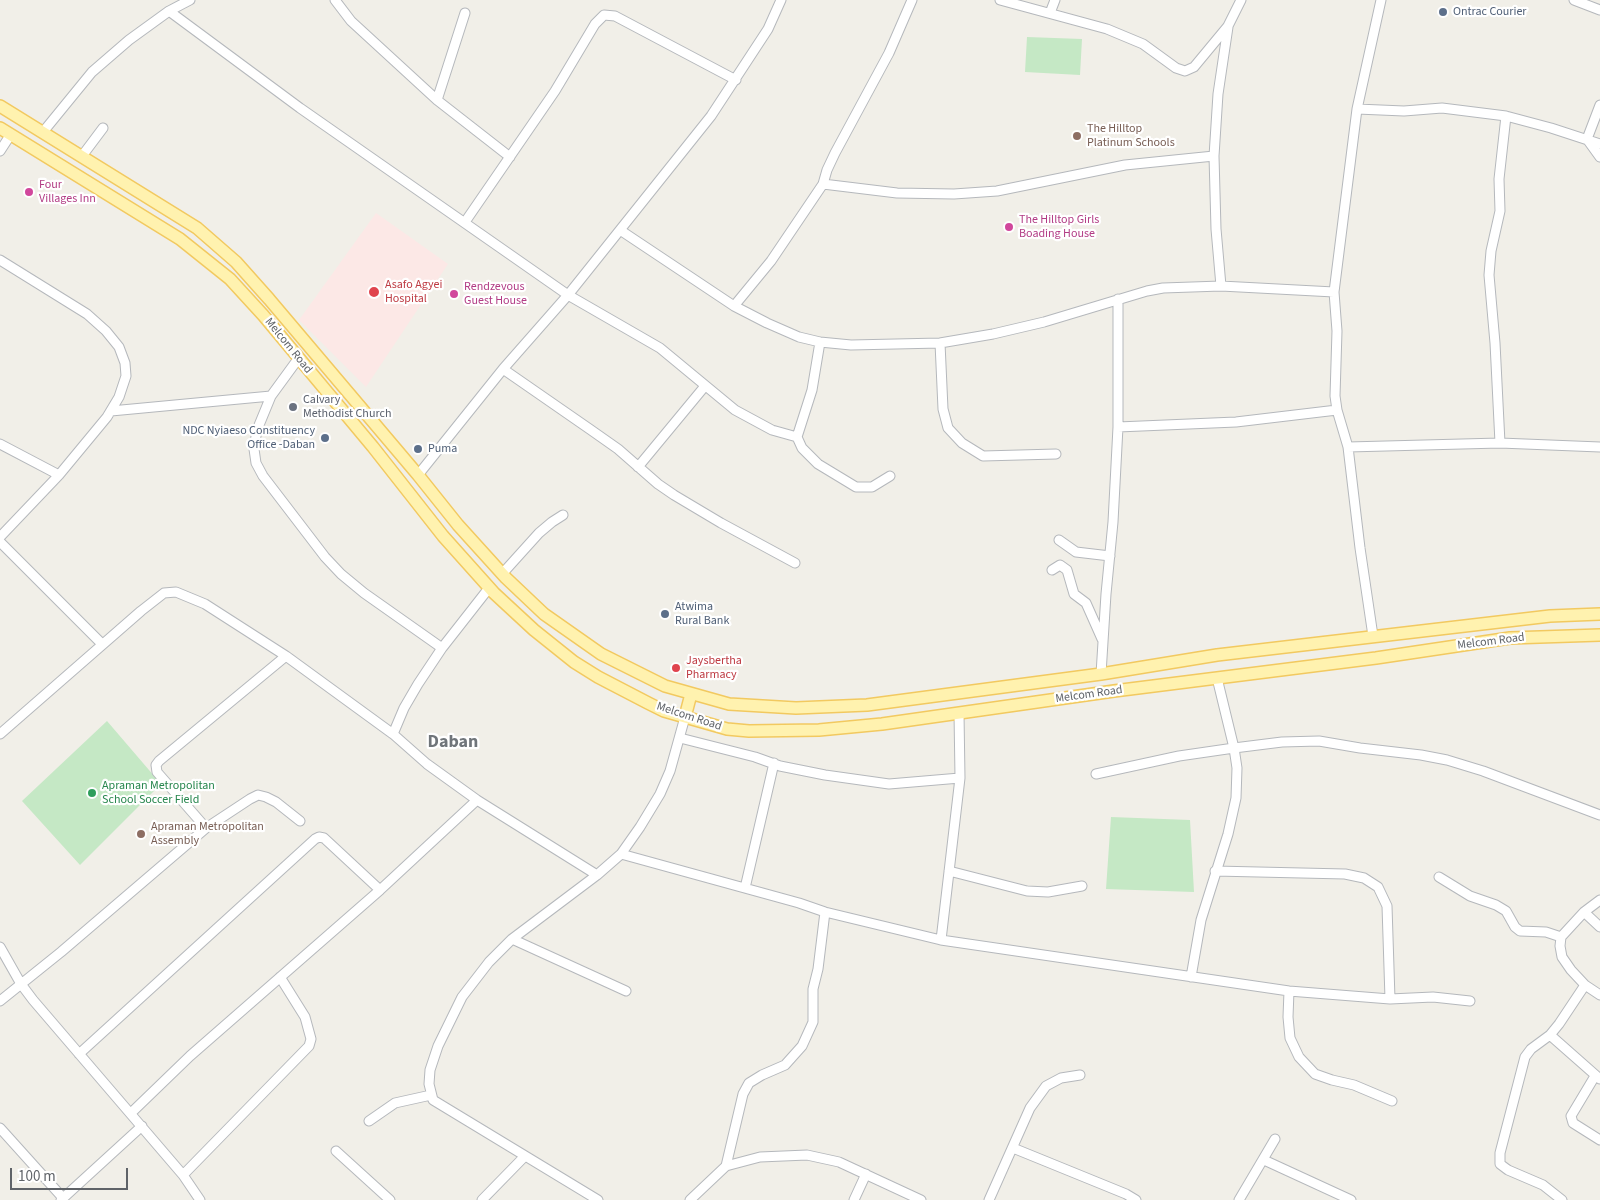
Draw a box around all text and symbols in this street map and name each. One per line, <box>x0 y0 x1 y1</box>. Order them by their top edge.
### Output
place label: Ontrac Courier <box>1453 5 1527 19</box>
marker: Ontrac Courier <box>1437 6 1449 18</box>
place label: The Hilltop Platinum Schools <box>1087 122 1175 150</box>
marker: The Hilltop Platinum Schools <box>1071 130 1083 142</box>
place label: Four Villages Inn <box>39 178 96 206</box>
marker: Four Villages Inn <box>23 186 35 198</box>
place label: The Hilltop Girls Boading House <box>1019 213 1099 241</box>
marker: The Hilltop Girls Boading House <box>1003 221 1015 233</box>
place label: Asafo Agyei Hospital <box>385 278 442 306</box>
place label: Rendzevous Guest House <box>464 280 527 308</box>
marker: Asafo Agyei Hospital <box>367 285 381 299</box>
marker: Rendzevous Guest House <box>448 288 460 300</box>
street label: Melcom Road <box>261 315 315 377</box>
place label: Calvary Methodist Church <box>303 393 391 421</box>
marker: Calvary Methodist Church <box>287 401 299 413</box>
place label: NDC Nyiaeso Constituency Office -Daban <box>182 424 315 452</box>
marker: NDC Nyiaeso Constituency Office -Daban <box>319 432 331 444</box>
place label: Puma <box>428 442 457 456</box>
marker: Puma <box>412 443 424 455</box>
place label: Atwima Rural Bank <box>675 600 729 628</box>
marker: Atwima Rural Bank <box>659 608 671 620</box>
street label: Melcom Road <box>1457 631 1525 653</box>
place label: Jaysbertha Pharmacy <box>686 654 742 682</box>
marker: Jaysbertha Pharmacy <box>670 662 682 674</box>
street label: Melcom Road <box>1055 683 1123 707</box>
street label: Melcom Road <box>655 700 723 734</box>
district label: Daban <box>428 732 478 754</box>
place label: Apraman Metropolitan School Soccer Field <box>102 779 215 807</box>
marker: Apraman Metropolitan School Soccer Field <box>86 787 98 799</box>
place label: Apraman Metropolitan Assembly <box>151 820 264 848</box>
marker: Apraman Metropolitan Assembly <box>135 828 147 840</box>
scale bar <box>12 1158 130 1190</box>
text: 100 m <box>18 1166 56 1187</box>

